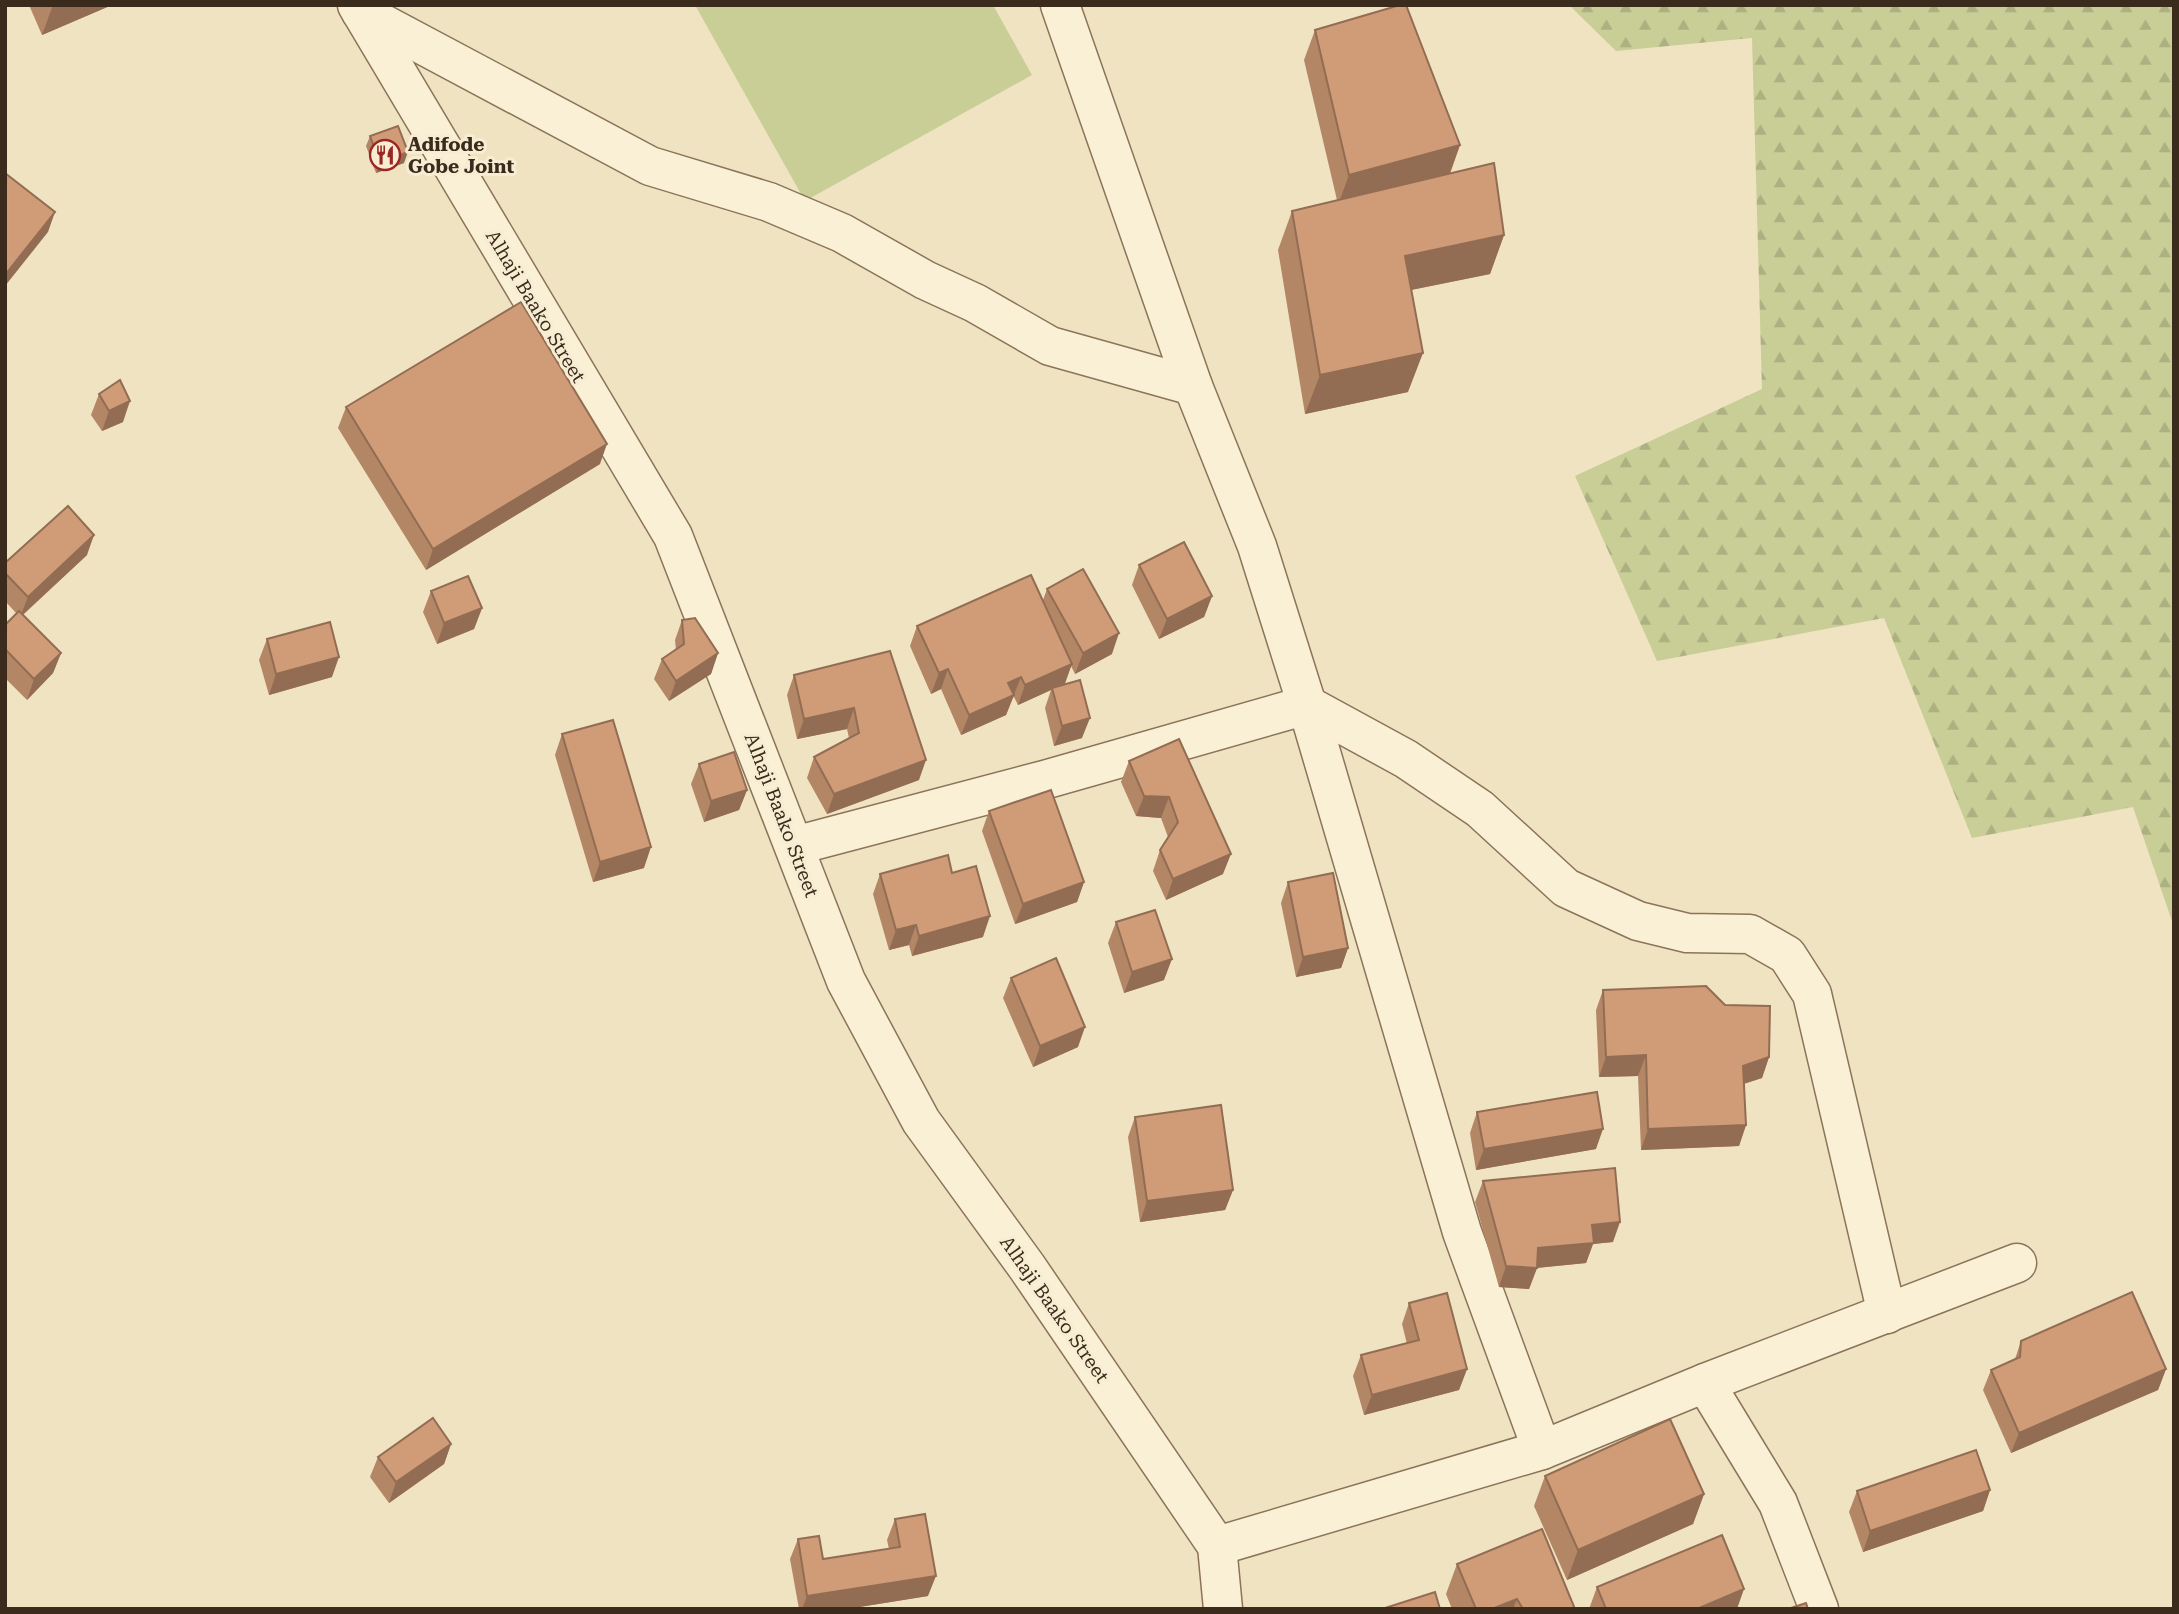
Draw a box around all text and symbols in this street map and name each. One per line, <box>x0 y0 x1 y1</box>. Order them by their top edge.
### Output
place label: Adifode Gobe Joint <box>408 133 514 178</box>
restaurant icon: Adifode Gobe Joint <box>368 138 402 172</box>
street label: Alhaji Baako Street <box>481 226 590 387</box>
street label: Alhaji Baako Street <box>740 730 823 901</box>
street label: Alhaji Baako Street <box>995 1231 1114 1387</box>

